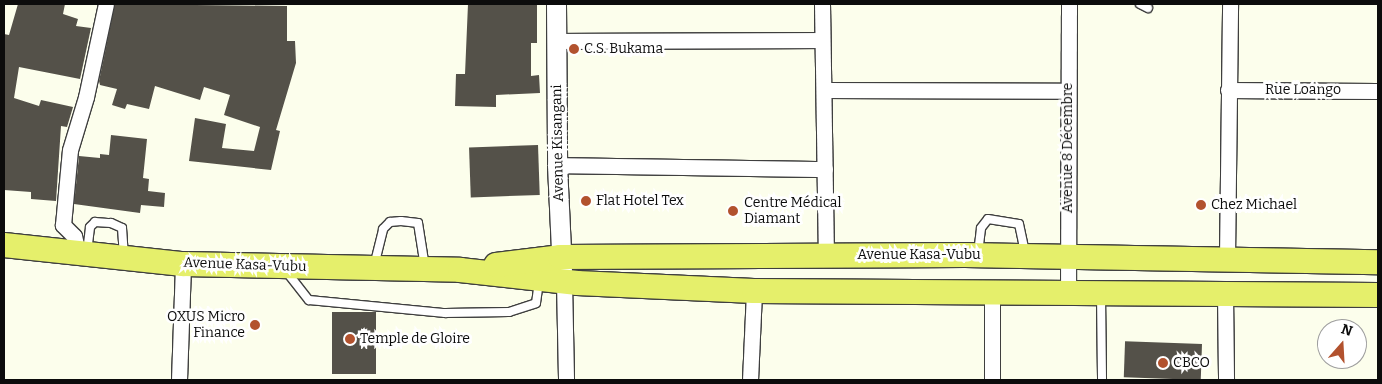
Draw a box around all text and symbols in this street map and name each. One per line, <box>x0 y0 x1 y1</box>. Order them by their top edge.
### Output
place label: C.S. Bukama <box>584 41 663 57</box>
marker: C.S. Bukama <box>568 43 580 55</box>
street label: Rue Loango <box>1265 82 1341 98</box>
street label: Avenue 8 Décembre <box>1060 83 1076 213</box>
street label: Avenue Kisangani <box>549 84 567 202</box>
place label: Flat Hotel Tex <box>596 193 684 209</box>
marker: Flat Hotel Tex <box>580 195 592 207</box>
place label: Centre Médical Diamant <box>744 195 842 228</box>
place label: Chez Michael <box>1211 197 1297 213</box>
marker: Chez Michael <box>1195 199 1207 211</box>
marker: Centre Médical Diamant <box>726 204 740 218</box>
street label: Avenue Kasa-Vubu <box>857 247 981 263</box>
street label: Avenue Kasa-Vubu <box>183 254 307 276</box>
place label: OXUS Micro Finance <box>167 309 245 342</box>
marker: OXUS Micro Finance <box>249 319 261 331</box>
north arrow <box>1317 319 1367 369</box>
text: N <box>1339 320 1355 340</box>
place label: Temple de Gloire <box>360 331 470 347</box>
marker: Temple de Gloire <box>344 333 356 345</box>
place label: CBCO <box>1173 355 1210 371</box>
marker: CBCO <box>1157 357 1169 369</box>

